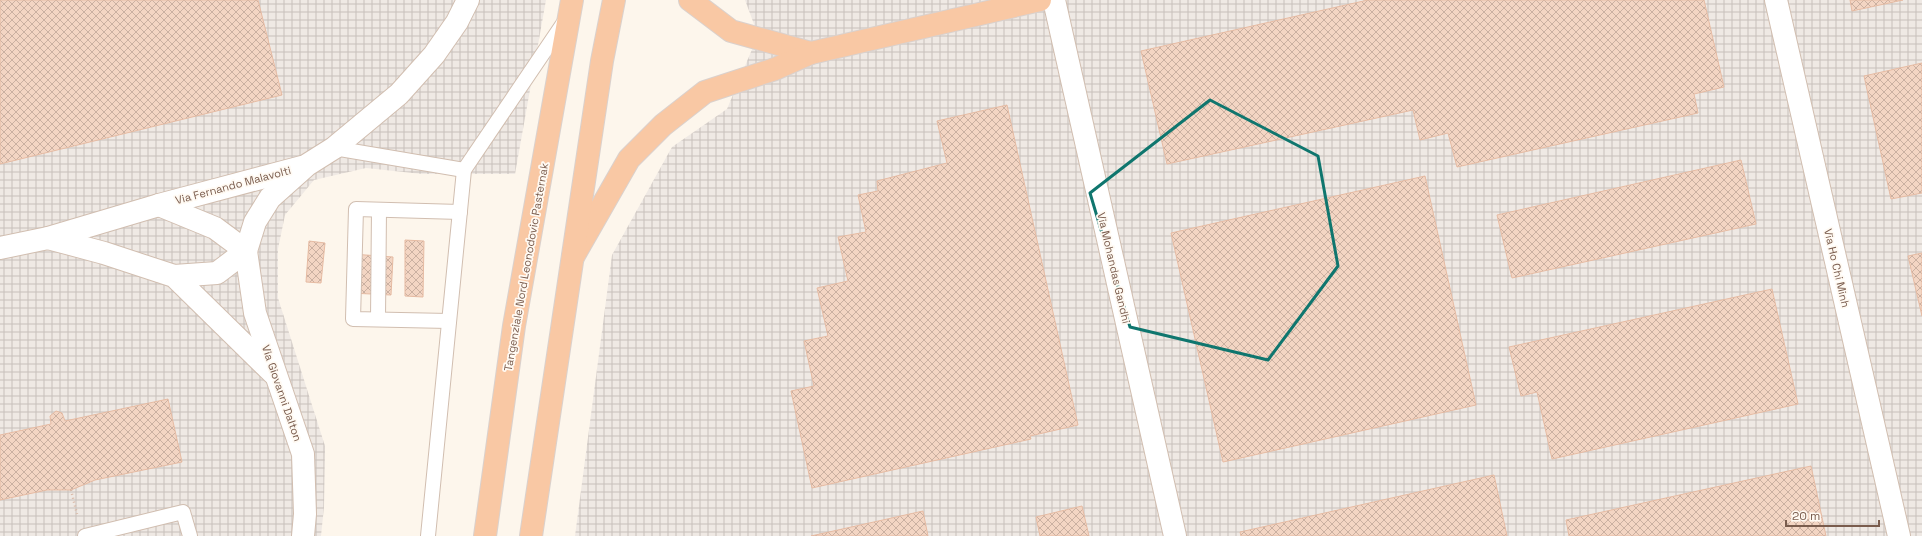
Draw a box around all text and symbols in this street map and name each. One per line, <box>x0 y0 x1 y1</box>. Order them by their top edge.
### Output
street label: Tangenziale Nord Leonodovic Pasternak <box>501 162 551 372</box>
street label: Via Fernando Malavolti <box>174 163 293 207</box>
street label: Via Mohandas Gandhi <box>1094 211 1134 325</box>
street label: Via Ho Chi Minh <box>1821 227 1853 309</box>
street label: Via Giovanni Dalton <box>259 343 305 443</box>
scale bar <box>1786 502 1879 528</box>
text: 20 m <box>1792 508 1820 524</box>

